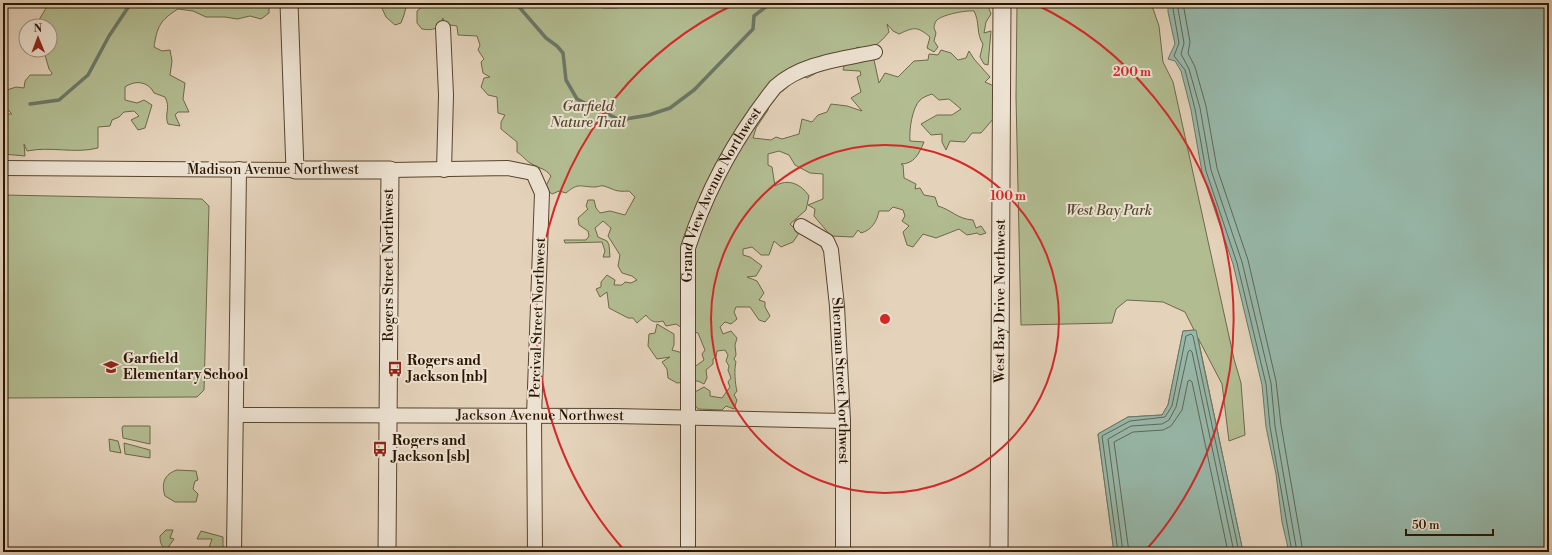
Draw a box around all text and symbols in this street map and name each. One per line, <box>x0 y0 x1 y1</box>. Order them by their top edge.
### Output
north arrow <box>18 18 58 58</box>
text: N <box>33 22 43 36</box>
text: 200 m <box>1113 65 1151 80</box>
park label: Garfield Nature Trail <box>549 98 627 132</box>
street label: Grand View Avenue Northwest <box>679 104 766 282</box>
street label: Madison Avenue Northwest <box>187 161 359 179</box>
street label: Rogers Street Northwest <box>380 188 398 342</box>
text: 100 m <box>990 189 1026 204</box>
park label: West Bay Park <box>1066 202 1152 220</box>
street label: West Bay Drive Northwest <box>991 219 1010 384</box>
street label: Percival Street Northwest <box>526 237 550 399</box>
street label: Sherman Street Northwest <box>827 296 852 464</box>
centre of rings <box>878 312 892 326</box>
place label: Garfield Elementary School <box>123 350 249 384</box>
place label: Rogers and Jackson [nb] <box>405 352 488 386</box>
school or university icon: Garfield Elementary School <box>102 358 120 376</box>
bus stop icon: Rogers and Jackson [nb] <box>386 360 404 378</box>
street label: Jackson Avenue Northwest <box>455 407 624 425</box>
place label: Rogers and Jackson [sb] <box>390 432 470 466</box>
bus stop icon: Rogers and Jackson [sb] <box>371 440 389 458</box>
scale bar <box>1406 511 1493 537</box>
text: 50 m <box>1412 518 1440 533</box>

